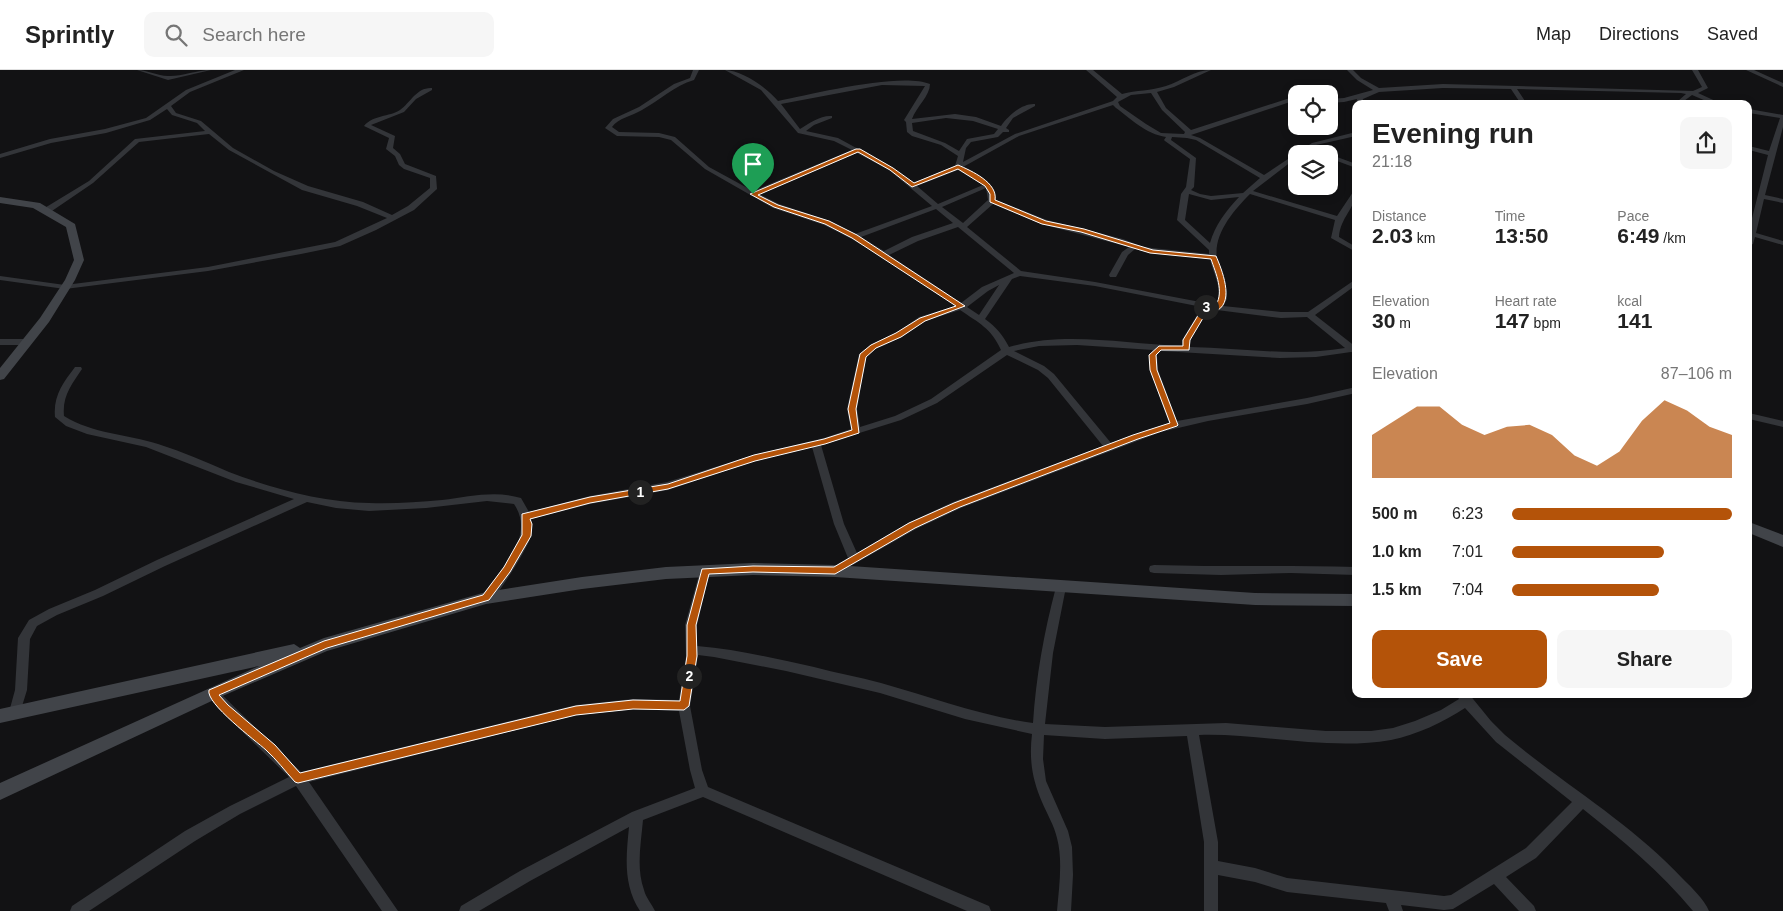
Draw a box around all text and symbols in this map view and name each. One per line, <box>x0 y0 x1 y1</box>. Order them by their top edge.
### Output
search box <box>144 12 494 57</box>
text: Sprintly <box>25 21 114 48</box>
icon: search <box>162 21 190 49</box>
text: Search here <box>202 24 306 45</box>
text: Map <box>1536 24 1571 44</box>
text: Directions <box>1599 24 1679 44</box>
text: Saved <box>1707 24 1758 44</box>
map controls <box>1288 85 1338 195</box>
button: locate <box>1288 85 1338 135</box>
button: share <box>1680 117 1732 169</box>
text: Evening run <box>1372 118 1534 149</box>
pin <box>732 143 774 194</box>
button: layers <box>1288 145 1338 195</box>
icon: arrive <box>739 150 767 178</box>
text: 21:18 <box>1372 153 1412 170</box>
text: Distance <box>1372 208 1426 224</box>
text: Time <box>1495 208 1525 224</box>
text: Pace <box>1617 208 1649 224</box>
text: 2.03 <box>1372 224 1413 247</box>
text: 13:50 <box>1495 224 1548 247</box>
text: 6:49 <box>1617 224 1659 247</box>
text: km <box>1413 230 1435 246</box>
text: /km <box>1659 230 1686 246</box>
text: Elevation <box>1372 293 1430 309</box>
text: Heart rate <box>1495 293 1557 309</box>
text: kcal <box>1617 293 1642 309</box>
pin: 3 <box>1194 294 1218 320</box>
text: 3 <box>1203 299 1210 315</box>
text: 30 <box>1372 309 1395 332</box>
text: 147 <box>1495 309 1530 332</box>
text: 141 <box>1617 309 1652 332</box>
text: m <box>1395 315 1411 331</box>
text: bpm <box>1530 315 1561 331</box>
text: Elevation <box>1372 365 1438 382</box>
text: 87–106 m <box>1661 365 1732 382</box>
pin: 1 <box>628 480 652 504</box>
text: 1 <box>637 484 644 500</box>
text: 500 m <box>1372 505 1417 522</box>
text: 6:23 <box>1452 505 1483 522</box>
text: 1.0 km <box>1372 543 1422 560</box>
text: 7:01 <box>1452 543 1483 560</box>
text: 1.5 km <box>1372 581 1422 598</box>
text: 7:04 <box>1452 581 1483 598</box>
button: Save <box>1372 630 1547 688</box>
button: Share <box>1557 630 1732 688</box>
pin: 2 <box>676 664 702 688</box>
text: 2 <box>686 668 693 684</box>

